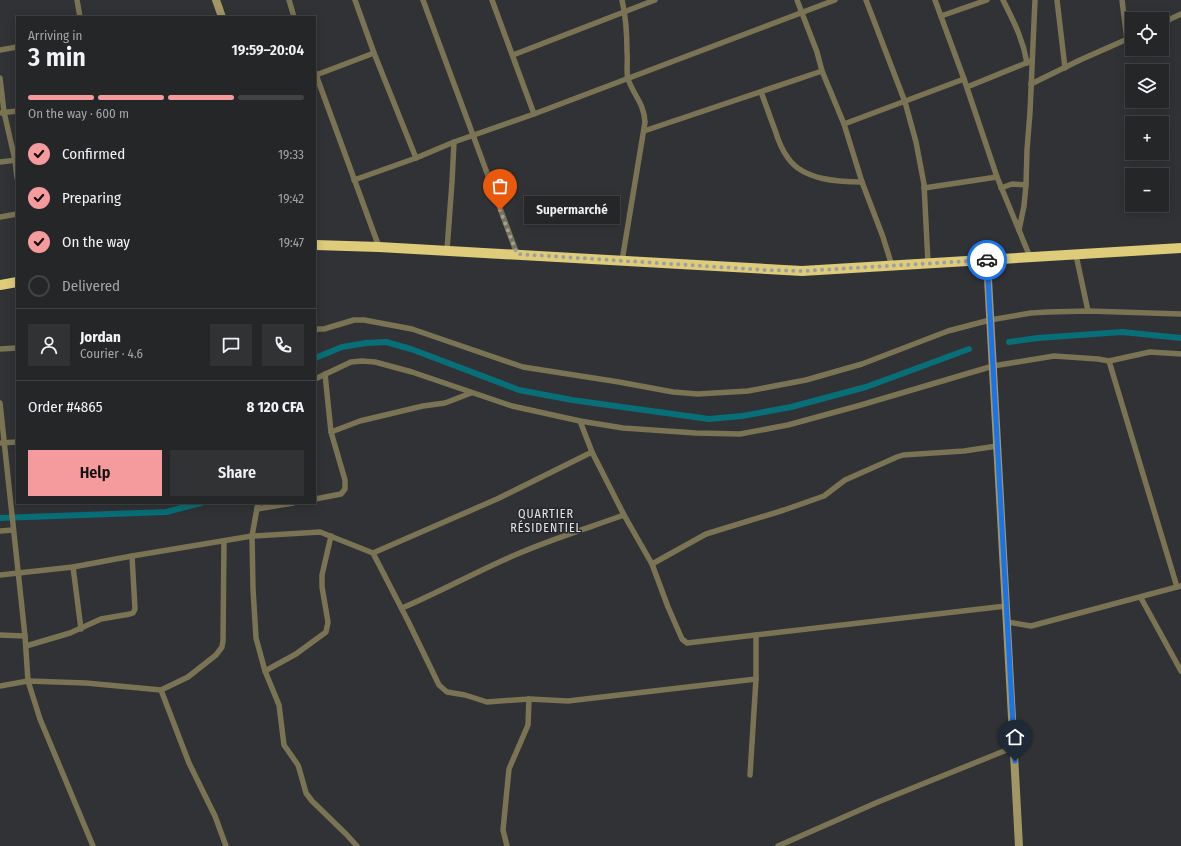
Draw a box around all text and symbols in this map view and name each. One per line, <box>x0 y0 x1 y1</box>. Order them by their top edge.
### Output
map controls <box>1125 12 1169 212</box>
button: locate <box>1125 12 1169 56</box>
text: Arriving in <box>28 28 82 43</box>
text: 19:59–20:04 <box>232 41 304 59</box>
text: 3 min <box>28 42 86 73</box>
button: layers <box>1125 64 1169 108</box>
text: On the way · 600 m <box>28 106 129 121</box>
button: + <box>1125 116 1169 160</box>
icon: check <box>28 143 50 165</box>
text: Confirmed <box>62 145 125 163</box>
text: 19:33 <box>278 147 304 162</box>
button: − <box>1125 168 1169 212</box>
pin <box>483 169 517 210</box>
icon: bag <box>489 175 511 197</box>
icon: check <box>28 187 50 209</box>
text: Preparing <box>62 189 121 207</box>
text: 19:42 <box>278 191 304 206</box>
callout: Supermarché <box>524 196 620 224</box>
text: Supermarché <box>536 202 608 217</box>
icon: check <box>28 231 50 253</box>
text: On the way <box>62 233 130 251</box>
text: 19:47 <box>279 235 304 250</box>
courier <box>967 240 1007 280</box>
icon: car <box>976 249 998 271</box>
text: Delivered <box>62 277 120 295</box>
button: person <box>28 324 70 366</box>
button: chat <box>210 324 252 366</box>
button: phone <box>262 324 304 366</box>
text: Jordan <box>80 328 121 346</box>
text: Courier · 4.6 <box>80 346 143 361</box>
text: Order #4865 <box>28 398 103 416</box>
text: 8 120 CFA <box>246 398 304 416</box>
button: Help <box>28 450 162 496</box>
button: Share <box>170 450 304 496</box>
district label: QUARTIER RÉSIDENTIEL <box>510 507 582 535</box>
pin <box>998 720 1032 761</box>
icon: home <box>1004 726 1026 748</box>

